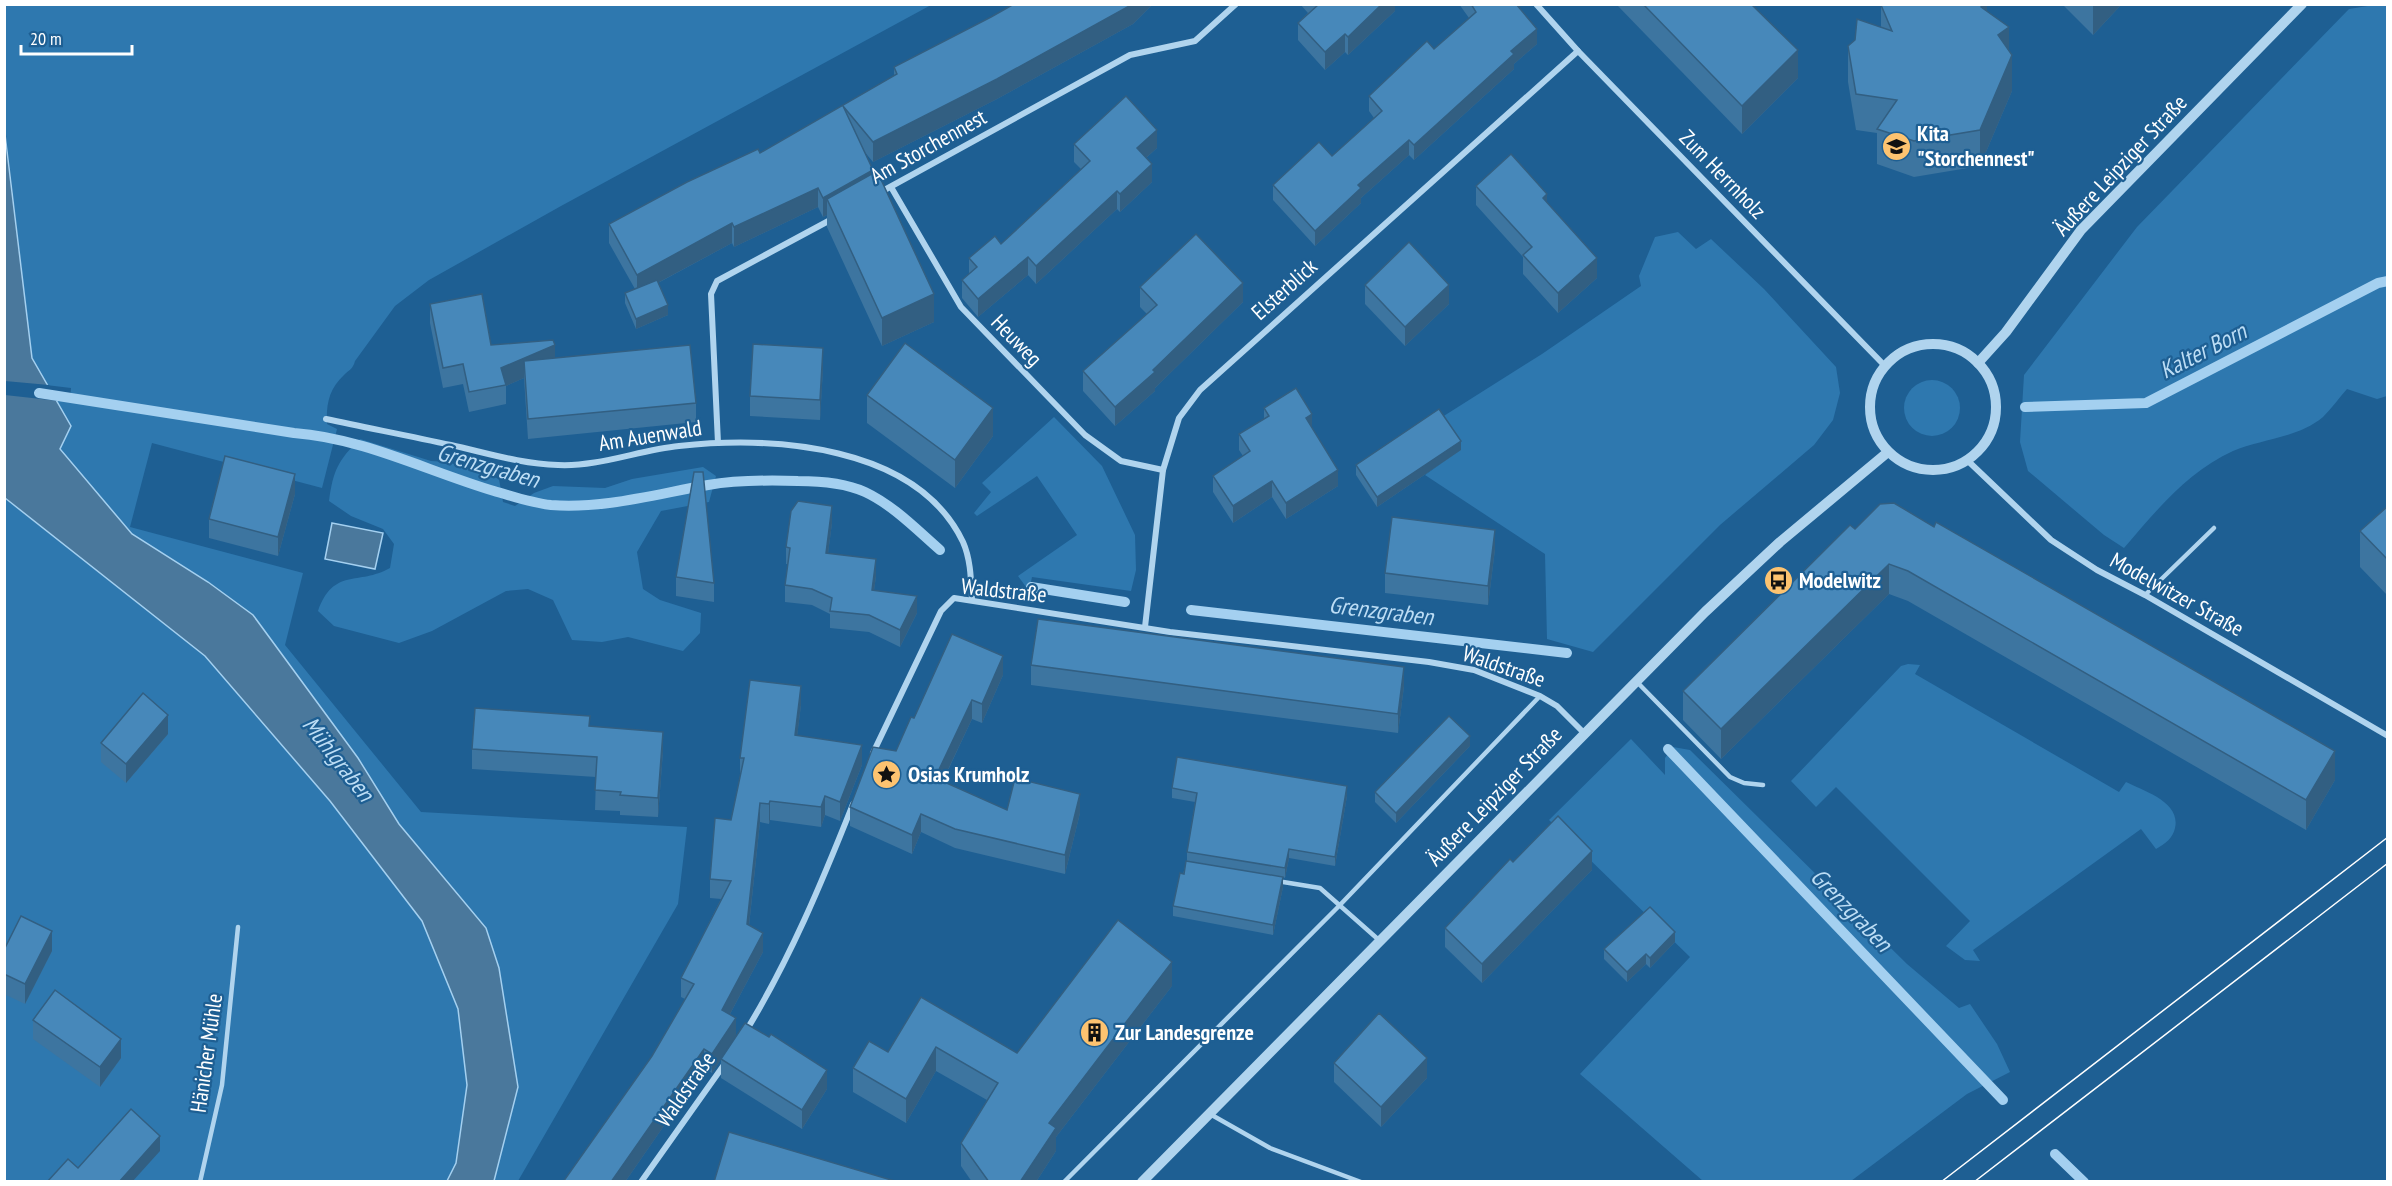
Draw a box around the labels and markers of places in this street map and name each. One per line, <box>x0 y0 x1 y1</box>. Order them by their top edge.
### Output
place label: Kita "Storchennest" <box>1917 119 2035 172</box>
school or university icon: Kita "Storchennest" <box>1880 130 1912 162</box>
bus stop icon: Modelwitz <box>1762 564 1794 596</box>
place label: Modelwitz <box>1799 566 1881 594</box>
place icon: Osias Krumholz <box>871 758 903 790</box>
place label: Osias Krumholz <box>908 760 1029 788</box>
building icon: Zur Landesgrenze <box>1078 1016 1110 1048</box>
place label: Zur Landesgrenze <box>1115 1018 1254 1046</box>

